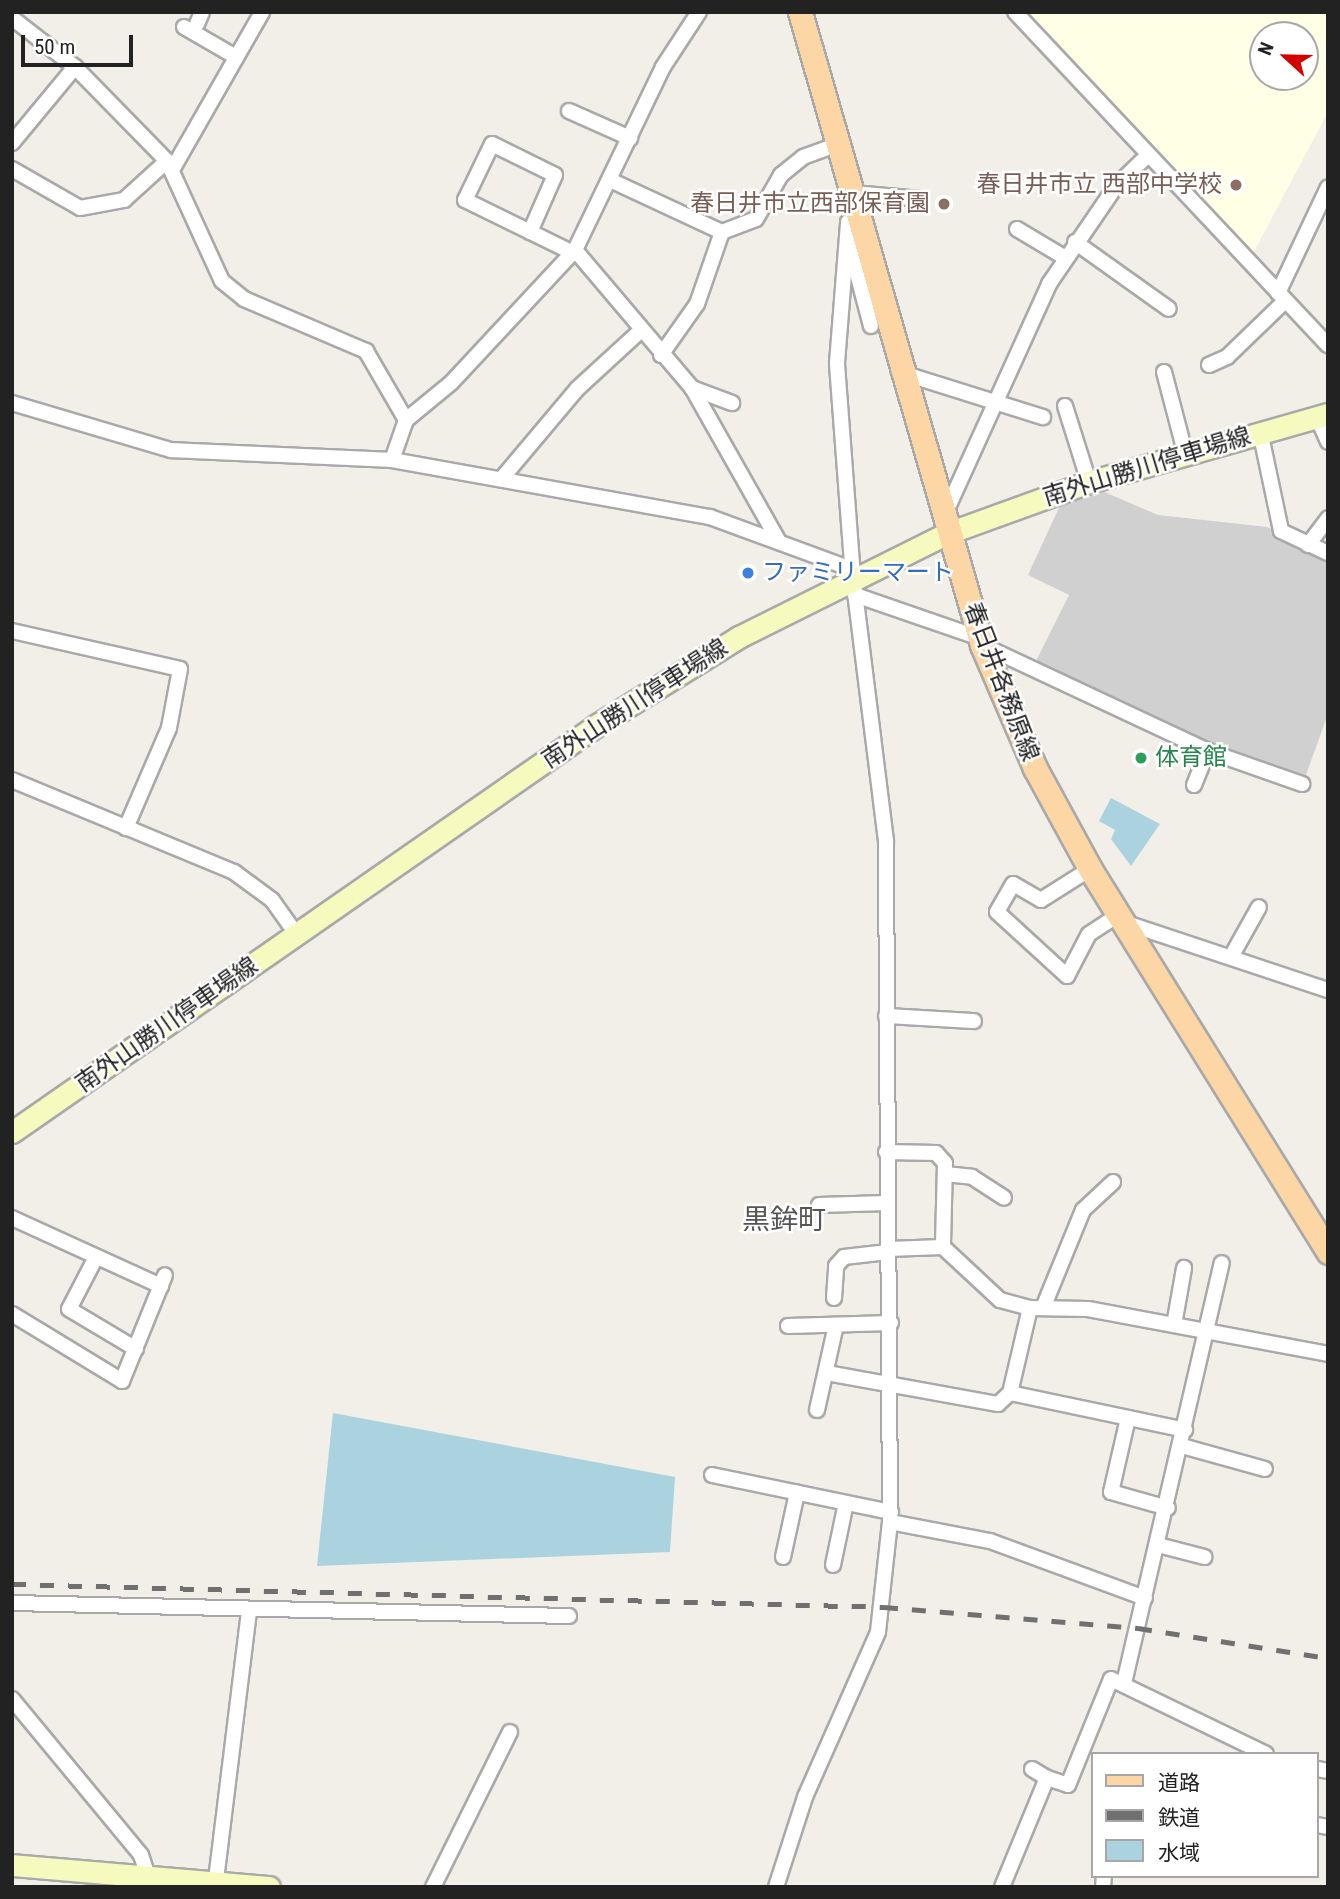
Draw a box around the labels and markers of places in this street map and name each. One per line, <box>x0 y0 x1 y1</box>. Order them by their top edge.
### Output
place label: 春日井市立 西部中学校 <box>976 171 1222 199</box>
marker: 春日井市立 西部中学校 <box>1228 177 1244 193</box>
place label: 春日井市立西部保育園 <box>690 190 930 218</box>
marker: 春日井市立西部保育園 <box>936 196 952 212</box>
place label: ファミリーマート <box>762 559 954 587</box>
marker: ファミリーマート <box>740 565 756 581</box>
place label: 体育館 <box>1155 744 1227 772</box>
marker: 体育館 <box>1133 750 1149 766</box>

